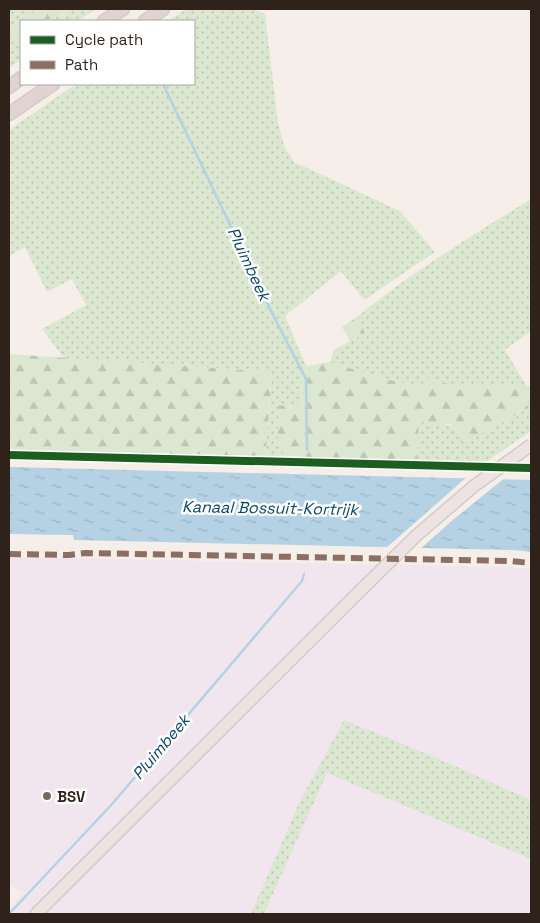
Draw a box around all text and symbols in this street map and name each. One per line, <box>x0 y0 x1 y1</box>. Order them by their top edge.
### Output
legend <box>20 20 195 85</box>
text: Cycle path <box>65 30 143 49</box>
text: Path <box>65 55 98 74</box>
water label: Pluimbeek <box>223 224 276 306</box>
water label: Kanaal Bossuit-Kortrijk <box>182 496 360 520</box>
water label: Pluimbeek <box>128 708 196 784</box>
place label: BSV <box>57 787 85 806</box>
marker: BSV <box>41 790 53 802</box>

